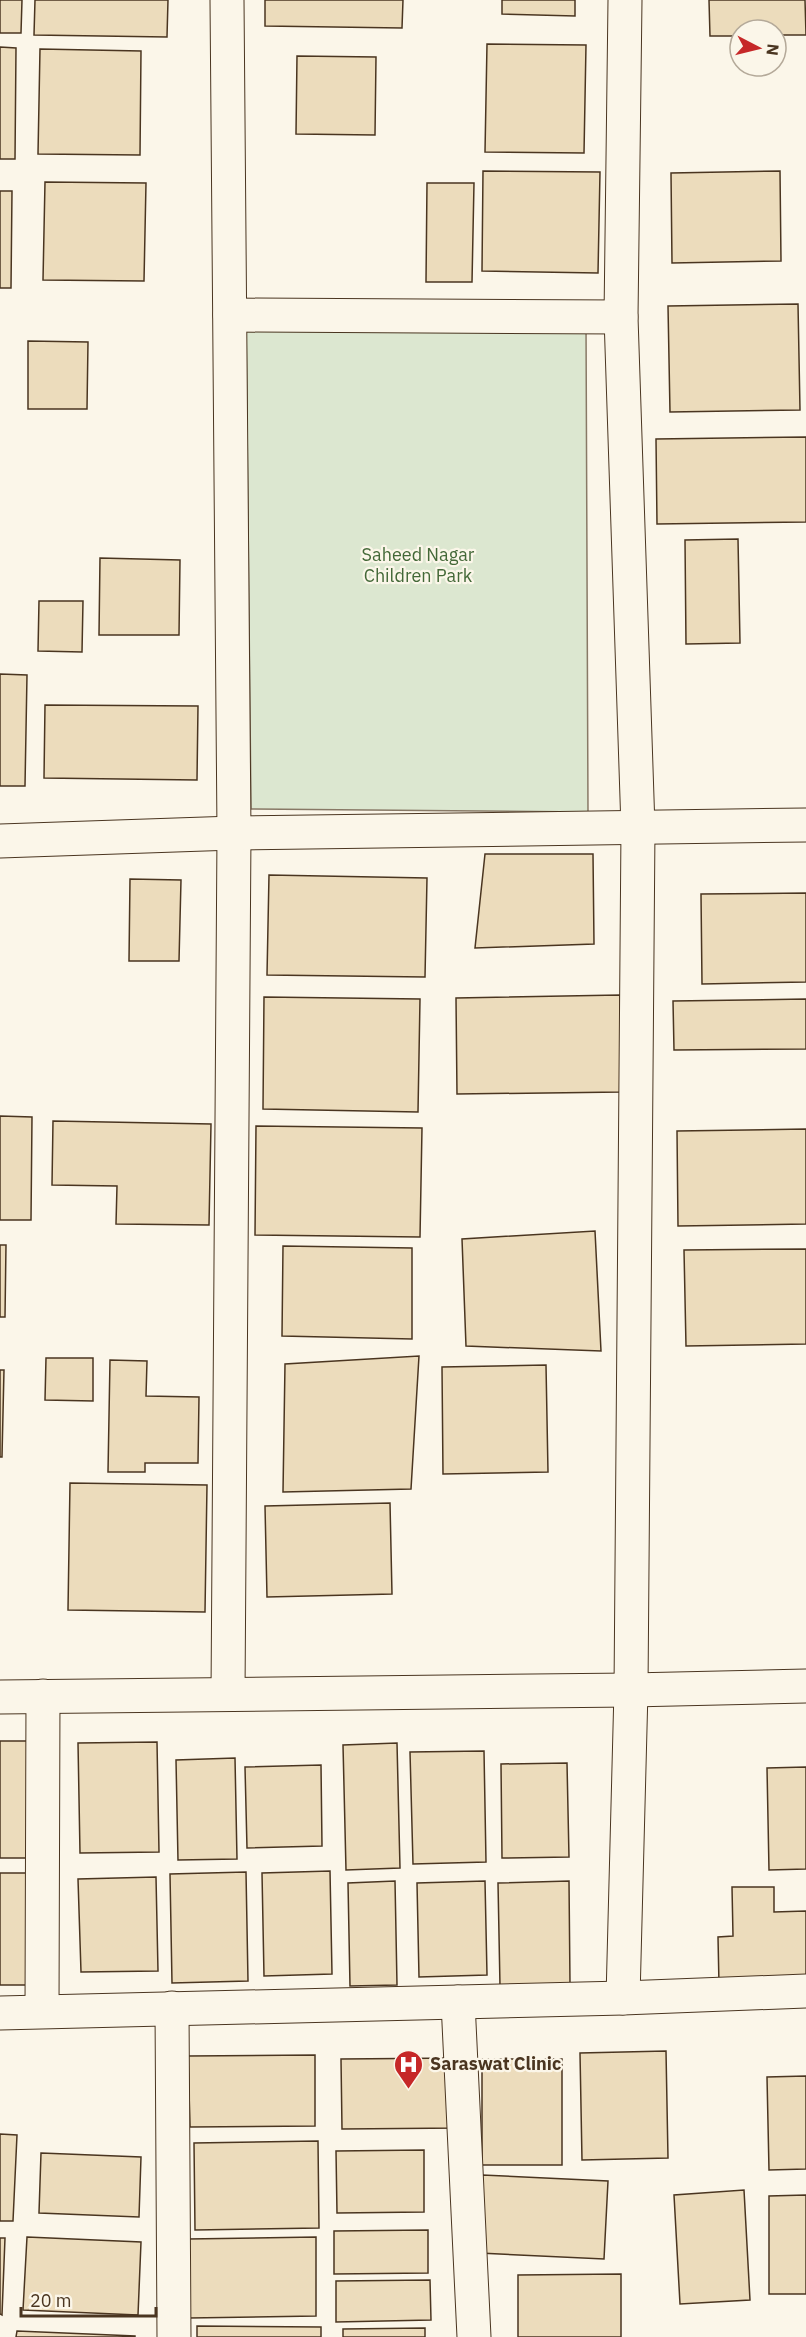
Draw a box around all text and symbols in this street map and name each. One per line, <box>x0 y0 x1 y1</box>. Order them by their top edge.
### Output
north arrow <box>728 18 788 78</box>
text: N <box>762 43 784 57</box>
park label: Saheed Nagar Children Park <box>362 543 475 587</box>
hospital icon: Saraswat Clinic <box>393 2048 425 2090</box>
place label: Saraswat Clinic <box>430 2052 561 2075</box>
scale bar <box>21 2280 156 2318</box>
text: 20 m <box>30 2289 72 2312</box>

